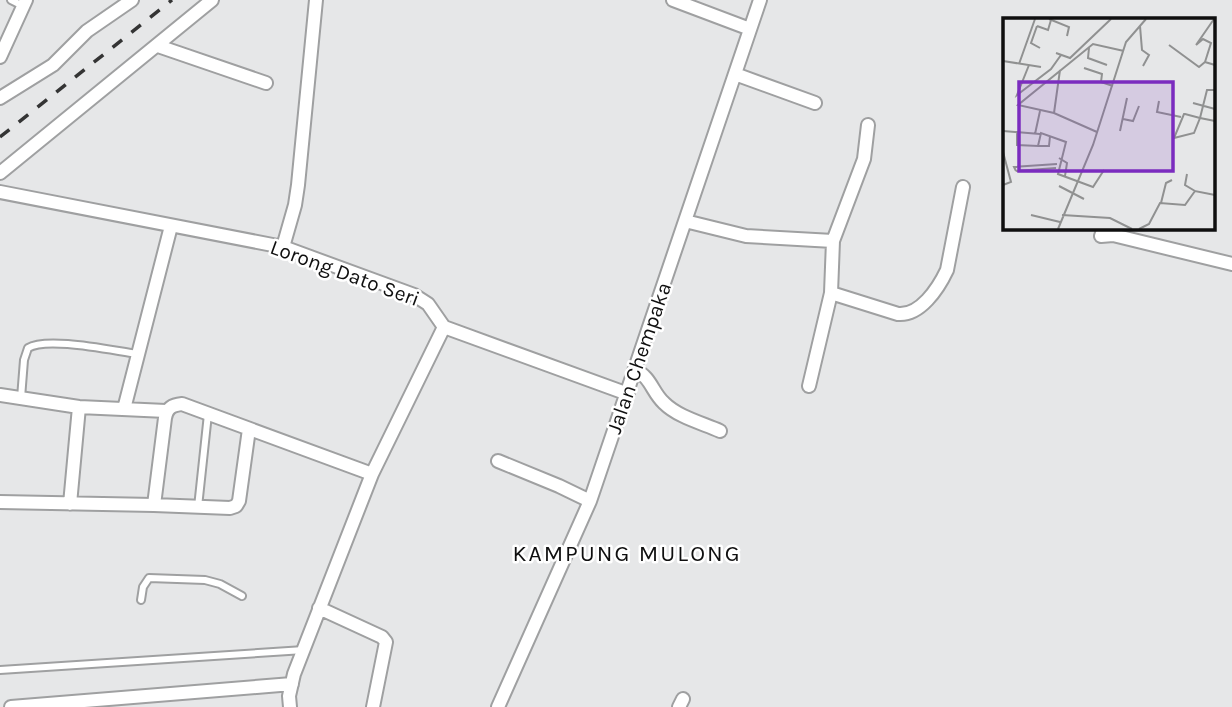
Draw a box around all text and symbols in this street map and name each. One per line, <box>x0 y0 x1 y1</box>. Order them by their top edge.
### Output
inset map <box>1003 18 1214 229</box>
street label: Lorong Dato Seri <box>267 235 423 311</box>
street label: Jalan Chempaka <box>602 279 676 437</box>
district label: KAMPUNG MULONG <box>512 540 742 567</box>

